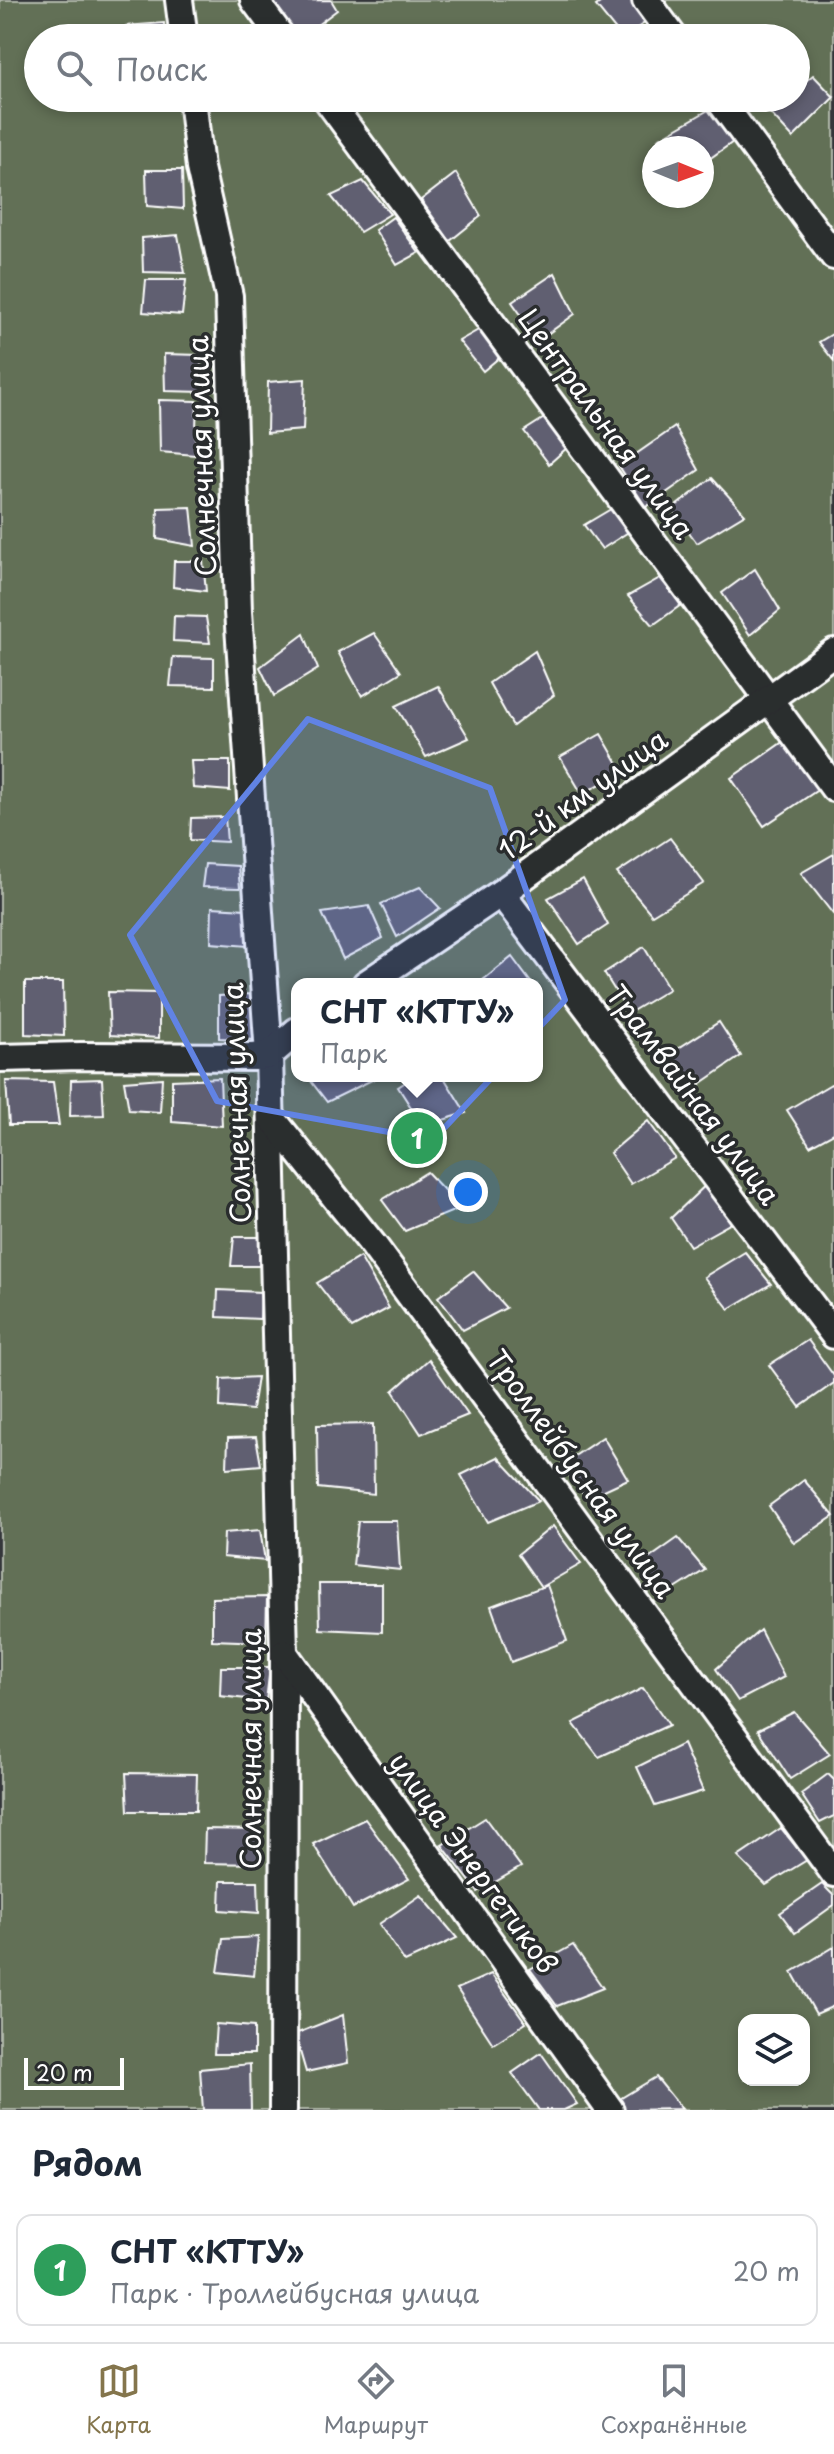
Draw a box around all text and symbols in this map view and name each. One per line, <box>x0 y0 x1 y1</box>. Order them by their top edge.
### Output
search box <box>24 24 810 112</box>
icon: search <box>52 46 96 90</box>
text: Поиск <box>116 46 207 91</box>
north arrow <box>642 136 714 208</box>
street label: Центральная улица <box>509 299 706 548</box>
street label: Солнечная улица <box>175 335 226 577</box>
street label: 12-й км улица <box>488 717 676 870</box>
street label: Трамвайная улица <box>597 975 792 1214</box>
popup <box>291 978 543 1082</box>
street label: Солнечная улица <box>210 982 261 1224</box>
text: СНТ «КТТУ» <box>320 988 514 1033</box>
text: Парк <box>320 1033 387 1072</box>
pin: 1 <box>391 1108 443 1168</box>
your location <box>448 1172 488 1212</box>
street label: Троллейбусная улица <box>477 1340 688 1607</box>
street label: Солнечная улица <box>228 1628 271 1869</box>
street label: улица Энергетиков <box>379 1742 569 1982</box>
map controls <box>738 2014 810 2086</box>
button: layers <box>738 2014 810 2086</box>
scale bar <box>24 2054 124 2090</box>
text: 20 m <box>36 2055 93 2088</box>
text: Рядом <box>32 2136 143 2188</box>
text: СНТ «КТТУ» <box>110 2228 304 2273</box>
text: 1 <box>54 2251 66 2290</box>
text: 20 m <box>733 2251 800 2290</box>
text: Парк · Троллейбусная улица <box>110 2273 479 2312</box>
tab: Карта <box>86 2359 151 2440</box>
tab: Маршрут <box>324 2359 428 2440</box>
tab: Сохранённые <box>601 2359 748 2440</box>

